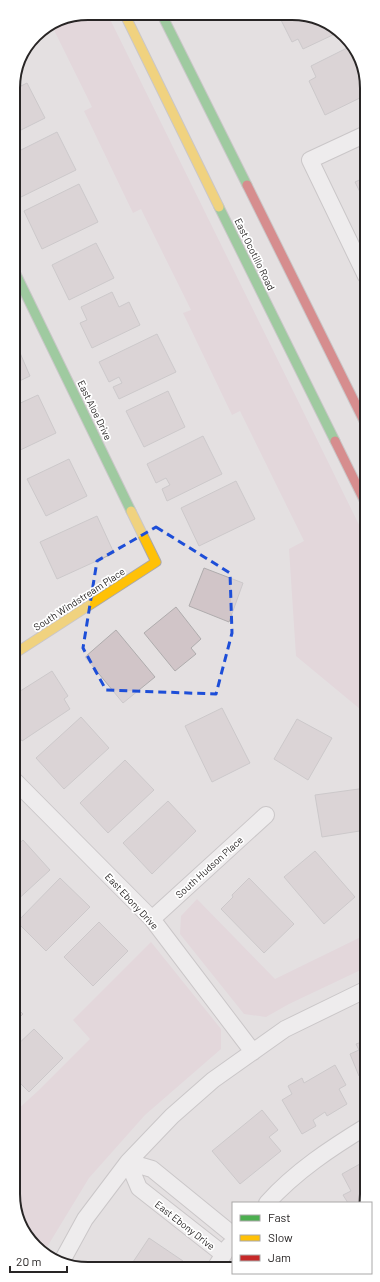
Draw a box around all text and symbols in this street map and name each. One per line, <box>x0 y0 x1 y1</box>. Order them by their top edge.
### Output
street label: East Ocotillo Road <box>232 216 278 292</box>
street label: East Aloe Drive <box>75 378 115 442</box>
street label: South Windstream Place <box>31 565 127 633</box>
street label: South Hudson Place <box>173 834 245 900</box>
street label: East Ebony Drive <box>103 870 161 932</box>
street label: East Ebony Drive <box>153 1198 217 1252</box>
legend <box>232 1202 372 1274</box>
text: Fast <box>268 1210 291 1224</box>
text: Slow <box>268 1230 293 1244</box>
scale bar <box>10 1248 67 1274</box>
text: Jam <box>268 1250 291 1264</box>
text: 20 m <box>16 1254 42 1268</box>

